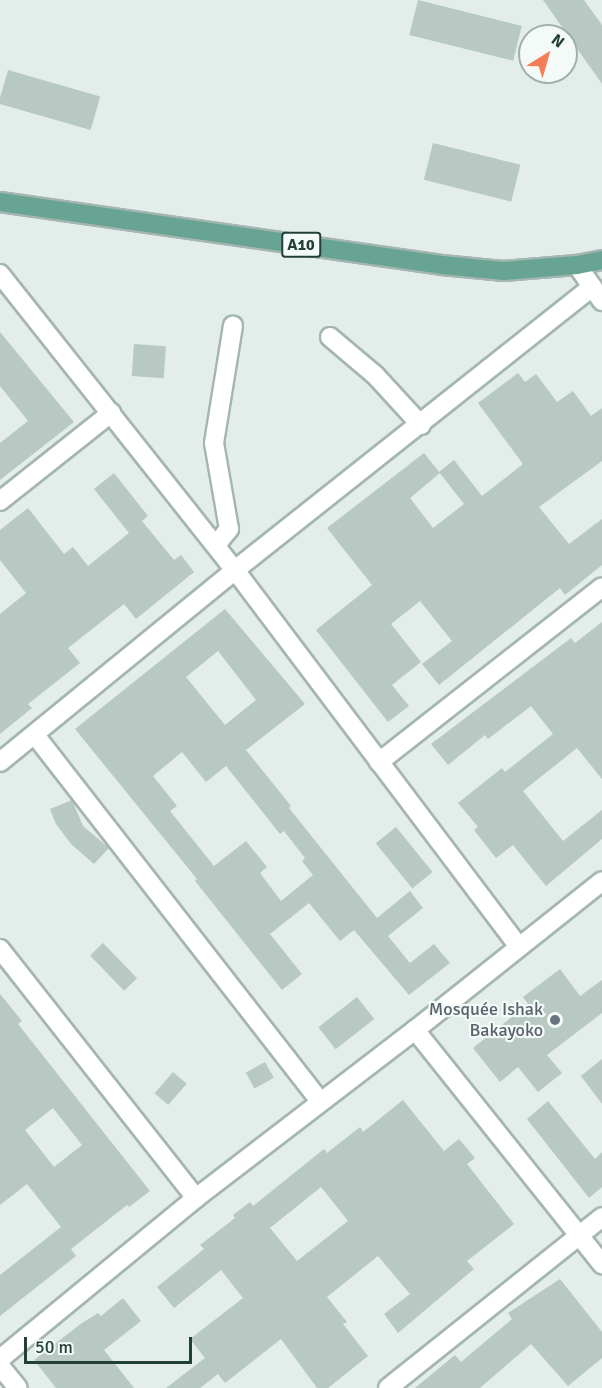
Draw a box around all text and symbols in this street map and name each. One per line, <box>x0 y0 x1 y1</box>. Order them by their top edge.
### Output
north arrow <box>518 24 578 84</box>
text: N <box>547 30 568 53</box>
road number: A10 <box>280 232 322 258</box>
place label: Mosquée Ishak Bakayoko <box>429 999 543 1042</box>
marker: Mosquée Ishak Bakayoko <box>548 1013 562 1027</box>
scale bar <box>27 1325 195 1363</box>
text: 50 m <box>35 1336 73 1358</box>

